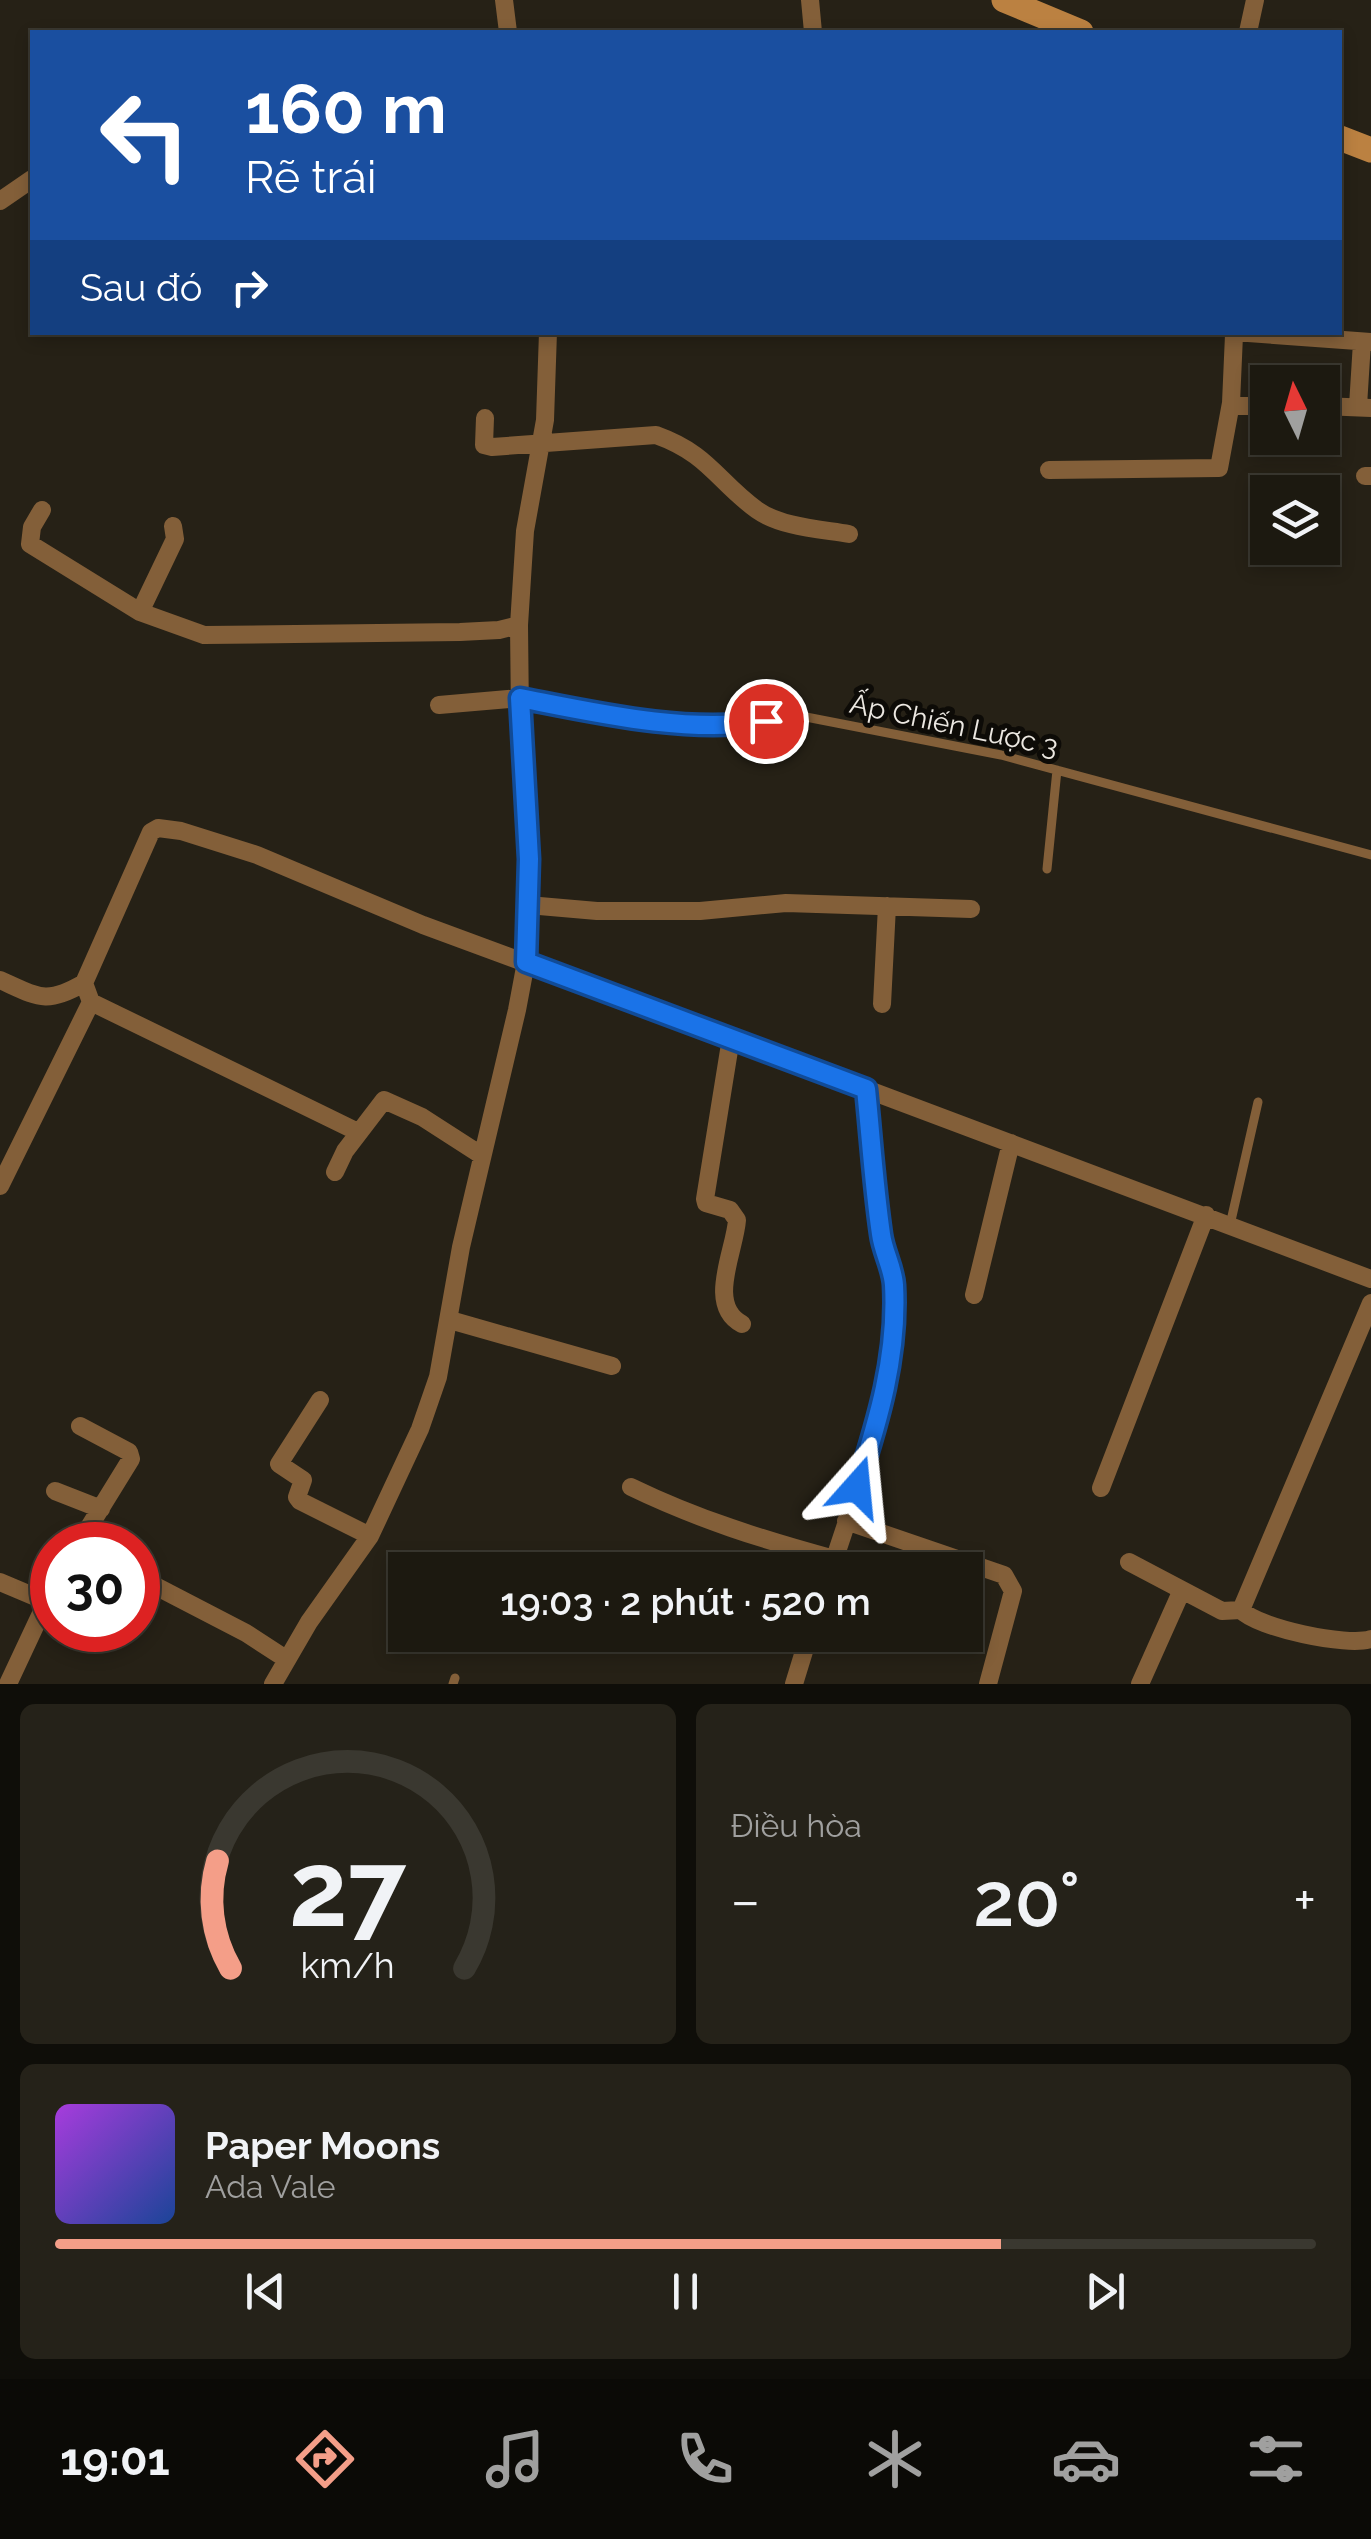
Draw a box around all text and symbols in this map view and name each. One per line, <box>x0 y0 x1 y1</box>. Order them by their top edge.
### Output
text: 160 m <box>245 67 447 149</box>
icon: left <box>80 70 210 200</box>
text: Rẽ trái <box>245 151 377 204</box>
icon: right <box>222 260 277 315</box>
text: Sau đó <box>80 265 202 310</box>
north arrow <box>1250 365 1340 455</box>
map controls <box>1250 365 1340 565</box>
button: layers <box>1250 475 1340 565</box>
pin <box>724 679 809 764</box>
street label: Ấp Chiến Lược 3 <box>847 685 1062 763</box>
icon: arrive <box>739 694 794 749</box>
position arrow <box>805 1435 909 1539</box>
speed limit sign: 30 <box>30 1522 160 1652</box>
text: 19:03 · 2 phút · 520 m <box>500 1579 871 1624</box>
text: Điều hòa <box>731 1807 862 1844</box>
text: 27 <box>289 1828 407 1950</box>
text: 20° <box>973 1855 1080 1944</box>
text: − <box>731 1868 760 1933</box>
text: + <box>1293 1868 1316 1933</box>
text: km/h <box>301 1944 395 1986</box>
text: Paper Moons <box>205 2123 440 2168</box>
text: Ada Vale <box>205 2168 336 2205</box>
icon: previous <box>238 2264 293 2319</box>
icon: pause <box>658 2264 713 2319</box>
icon: next <box>1078 2264 1133 2319</box>
icon: directions <box>290 2424 360 2494</box>
icon: music <box>480 2424 550 2494</box>
icon: phone <box>670 2424 740 2494</box>
icon: climate <box>860 2424 930 2494</box>
icon: car <box>1051 2424 1121 2494</box>
icon: filters <box>1241 2424 1311 2494</box>
text: 19:01 <box>60 2433 170 2486</box>

